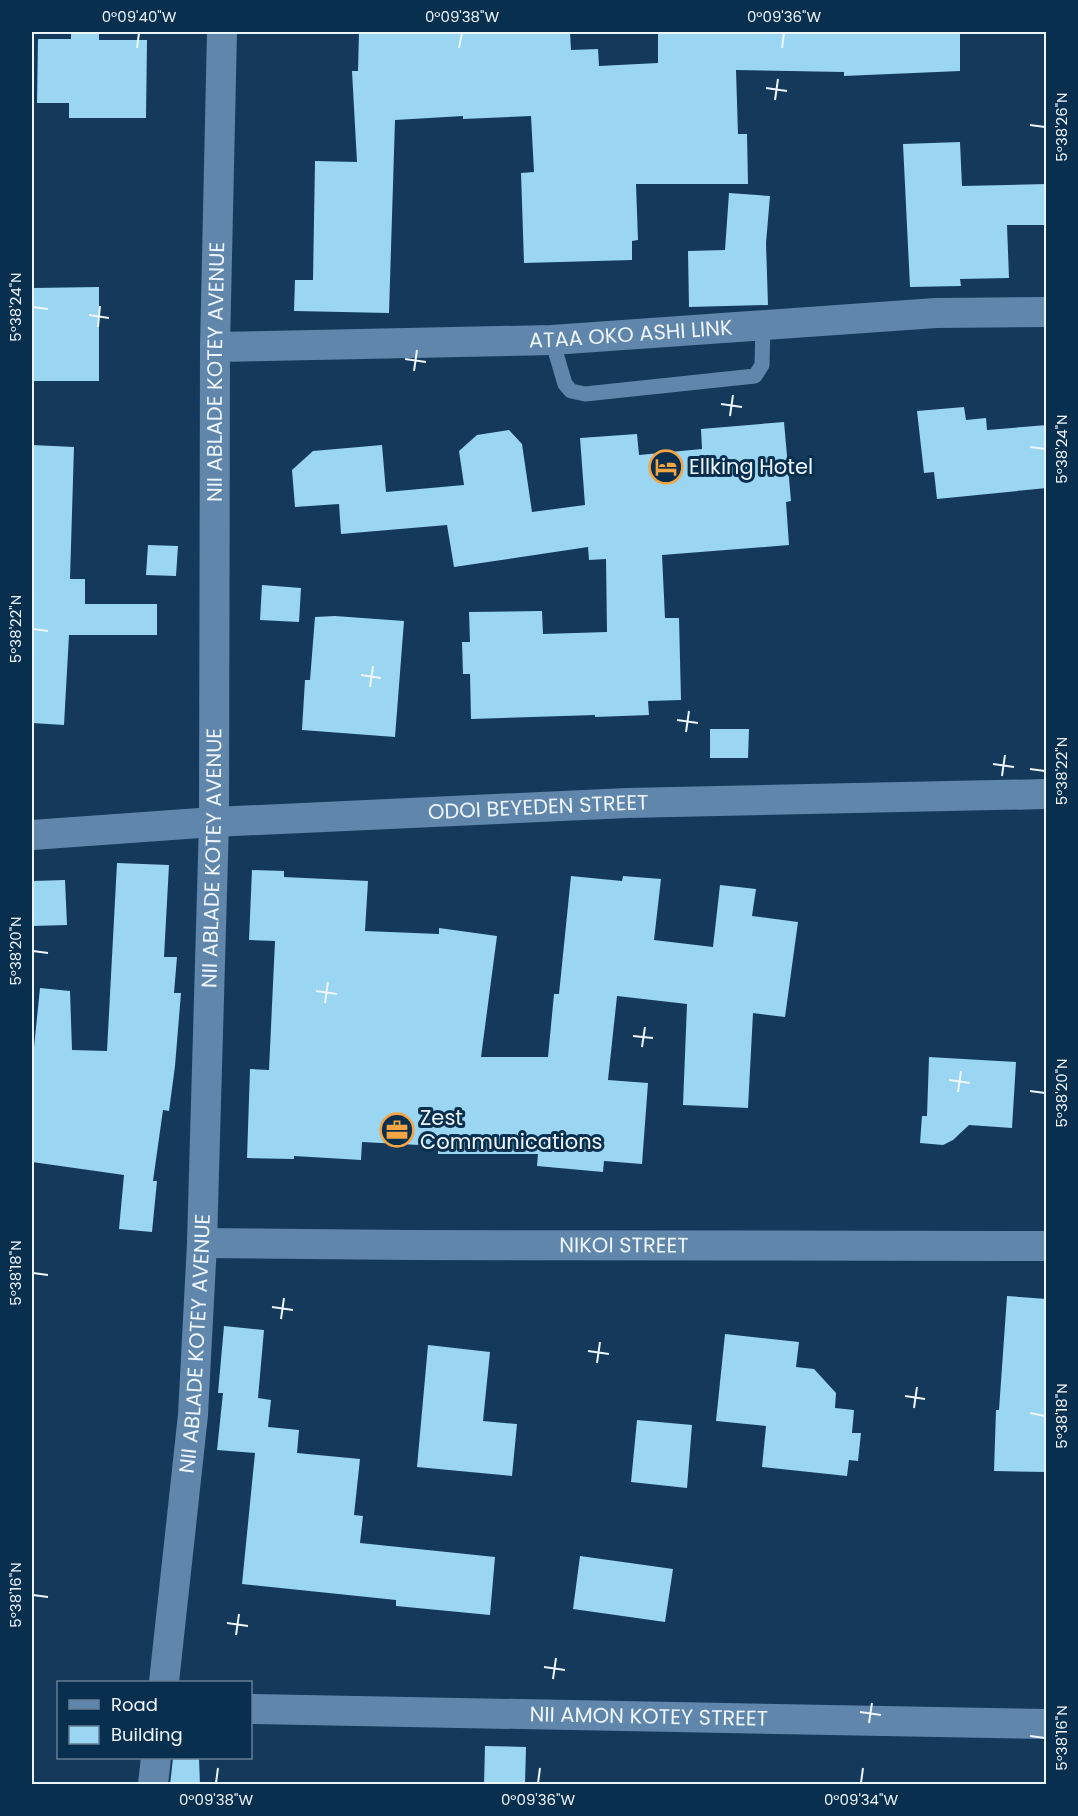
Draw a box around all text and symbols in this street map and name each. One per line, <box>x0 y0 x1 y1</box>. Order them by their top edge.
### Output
text: 0°09'40"W <box>102 6 177 27</box>
text: 0°09'38"W <box>425 6 499 27</box>
text: 0°09'36"W <box>747 6 821 27</box>
text: 5°38'26"N <box>1051 92 1072 162</box>
street label: NII ABLADE KOTEY AVENUE <box>200 242 231 502</box>
text: 5°38'24"N <box>5 272 26 342</box>
street label: ATAA OKO ASHI LINK <box>529 312 734 354</box>
text: 5°38'24"N <box>1051 414 1072 484</box>
hotel icon: Ellking Hotel <box>648 449 684 485</box>
place label: Ellking Hotel <box>689 452 813 481</box>
text: 5°38'22"N <box>5 595 26 663</box>
street label: NII ABLADE KOTEY AVENUE <box>194 728 228 988</box>
text: 5°38'22"N <box>1051 737 1072 805</box>
street label: ODOI BEYEDEN STREET <box>427 788 649 826</box>
text: 5°38'20"N <box>5 916 26 986</box>
text: 5°38'20"N <box>1051 1058 1072 1128</box>
place label: Zest Communications <box>420 1103 603 1156</box>
office icon: Zest Communications <box>379 1112 415 1148</box>
street label: NII ABLADE KOTEY AVENUE <box>172 1213 217 1475</box>
street label: NIKOI STREET <box>559 1230 689 1259</box>
text: 5°38'18"N <box>5 1240 26 1306</box>
text: 5°38'18"N <box>1051 1383 1072 1449</box>
text: 5°38'16"N <box>5 1562 26 1628</box>
legend <box>57 1681 252 1759</box>
text: Road <box>111 1692 158 1717</box>
street label: NII AMON KOTEY STREET <box>529 1699 768 1733</box>
text: 5°38'16"N <box>1051 1705 1072 1771</box>
text: Building <box>111 1722 183 1747</box>
text: 0°09'38"W <box>179 1789 253 1810</box>
text: 0°09'36"W <box>501 1789 575 1810</box>
text: 0°09'34"W <box>824 1789 898 1810</box>

